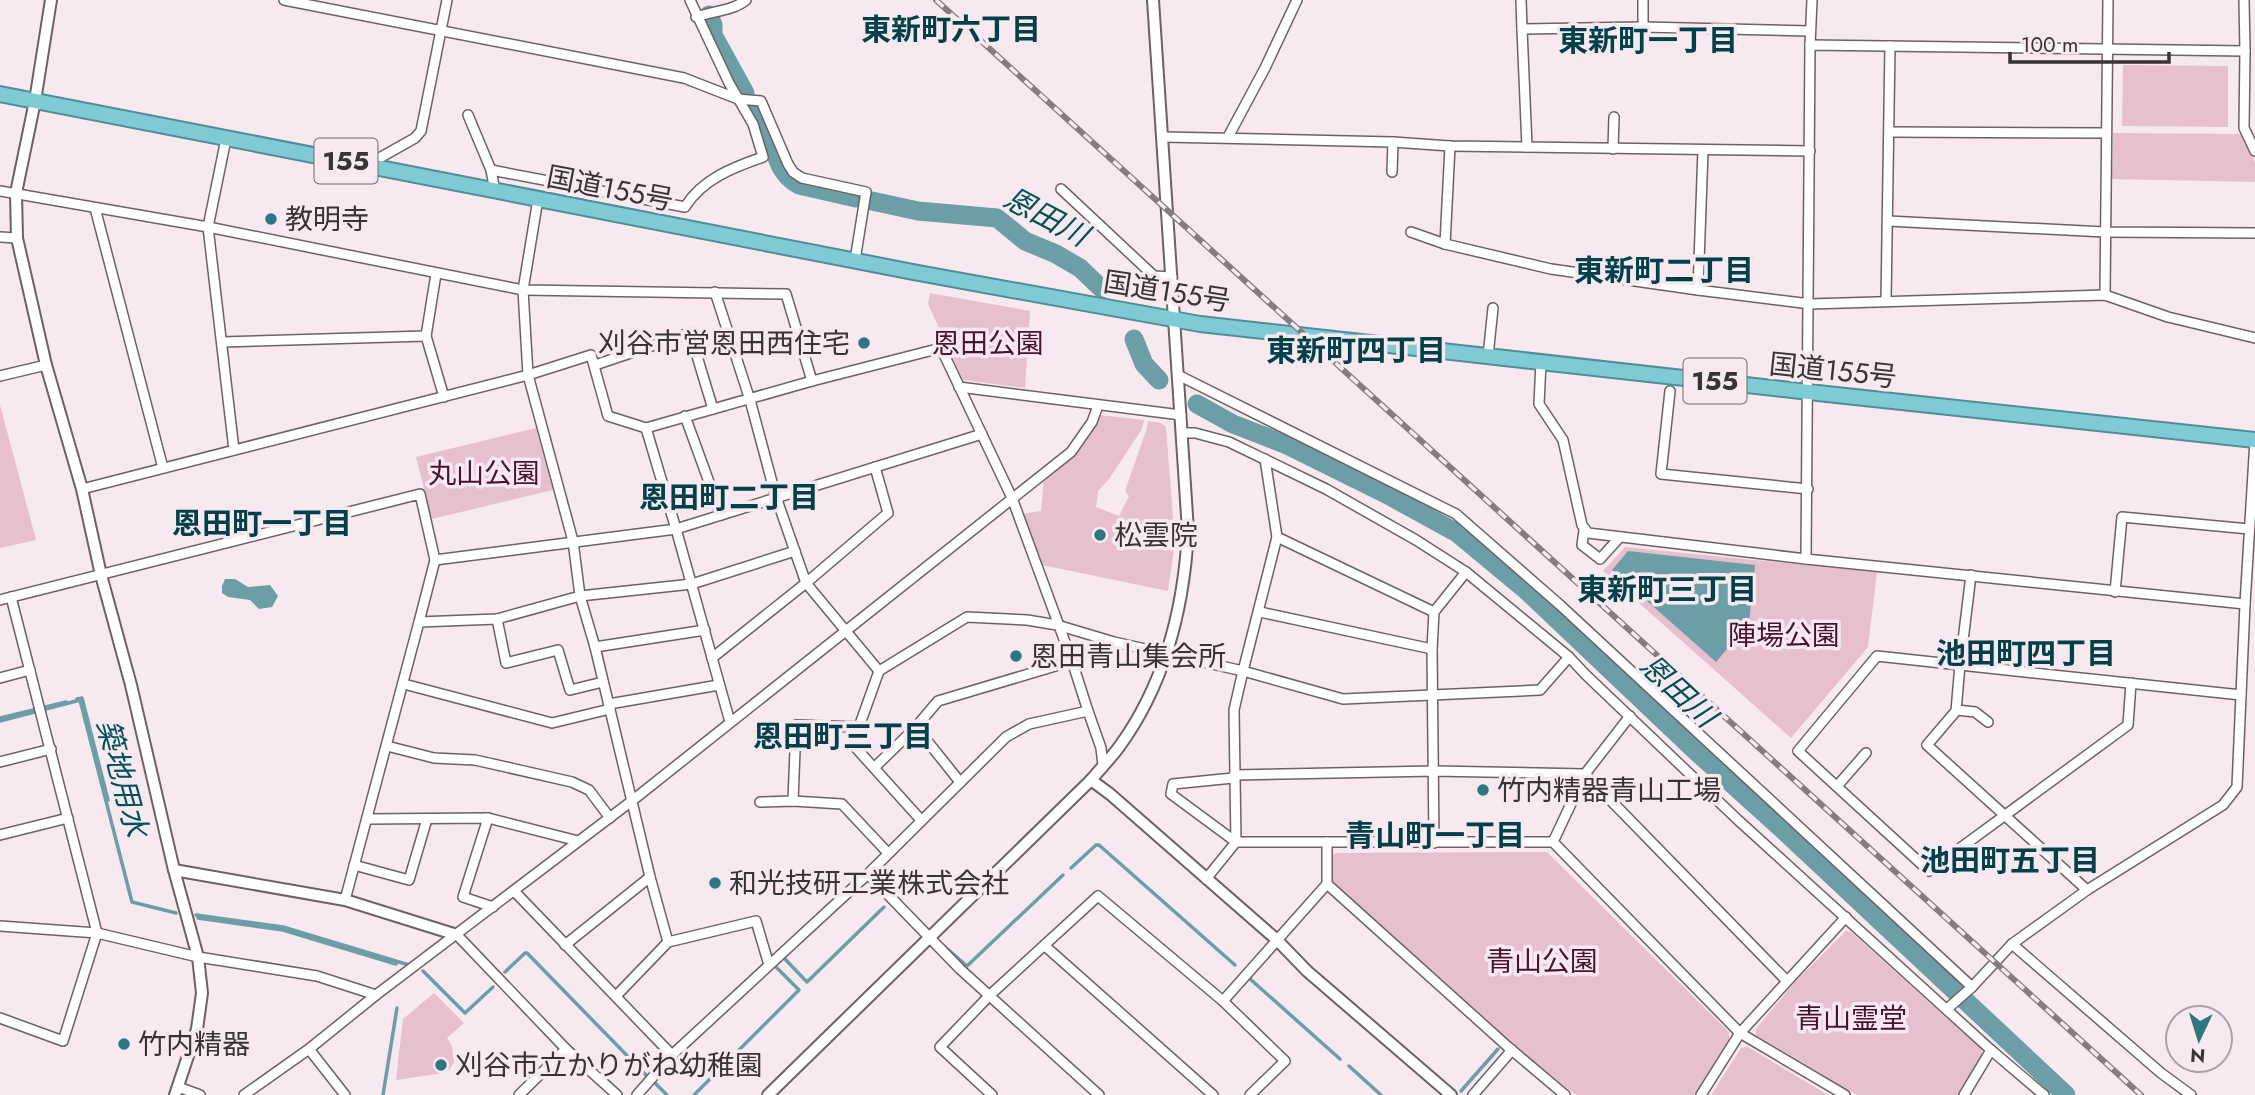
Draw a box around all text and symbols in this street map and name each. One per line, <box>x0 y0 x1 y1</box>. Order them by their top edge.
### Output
district label: 東新町六丁目 <box>861 8 1041 51</box>
district label: 東新町一丁目 <box>1558 19 1738 62</box>
scale bar <box>2010 21 2169 65</box>
text: 100 m <box>2021 30 2078 60</box>
road number: 155 <box>314 138 378 184</box>
street label: 国道155号 <box>543 156 677 221</box>
water label: 恩田川 <box>996 176 1099 258</box>
place label: 教明寺 <box>285 199 369 240</box>
marker: 教明寺 <box>263 211 279 227</box>
district label: 東新町二丁目 <box>1574 249 1754 292</box>
street label: 国道155号 <box>1100 261 1233 322</box>
place label: 刈谷市営恩田西住宅 <box>598 323 850 364</box>
park label: 恩田公園 <box>932 323 1044 364</box>
district label: 東新町四丁目 <box>1266 329 1446 372</box>
marker: 刈谷市営恩田西住宅 <box>856 335 872 351</box>
street label: 国道155号 <box>1767 343 1899 398</box>
road number: 155 <box>1684 358 1746 404</box>
park label: 丸山公園 <box>428 453 540 494</box>
district label: 恩田町二丁目 <box>639 476 819 519</box>
district label: 恩田町一丁目 <box>172 502 352 545</box>
place label: 松雲院 <box>1114 515 1198 556</box>
marker: 松雲院 <box>1092 527 1108 543</box>
district label: 東新町三丁目 <box>1577 568 1757 611</box>
park label: 陣場公園 <box>1728 615 1840 656</box>
district label: 池田町四丁目 <box>1936 632 2116 675</box>
place label: 恩田青山集会所 <box>1030 636 1226 677</box>
water label: 恩田川 <box>1631 644 1728 739</box>
marker: 恩田青山集会所 <box>1008 648 1024 664</box>
water label: 築地用水 <box>86 714 160 844</box>
district label: 恩田町三丁目 <box>753 715 933 758</box>
place label: 竹内精器青山工場 <box>1497 770 1721 811</box>
marker: 竹内精器青山工場 <box>1475 782 1491 798</box>
district label: 青山町一丁目 <box>1345 814 1525 857</box>
district label: 池田町五丁目 <box>1920 839 2100 882</box>
place label: 和光技研工業株式会社 <box>729 863 1009 904</box>
marker: 和光技研工業株式会社 <box>707 875 723 891</box>
park label: 青山公園 <box>1486 941 1598 982</box>
park label: 青山霊堂 <box>1795 998 1907 1039</box>
north arrow <box>2164 1004 2234 1074</box>
place label: 竹内精器 <box>138 1024 250 1065</box>
marker: 竹内精器 <box>116 1036 132 1052</box>
text: N <box>2189 1041 2206 1069</box>
place label: 刈谷市立かりがね幼稚園 <box>455 1045 763 1086</box>
marker: 刈谷市立かりがね幼稚園 <box>433 1057 449 1073</box>

